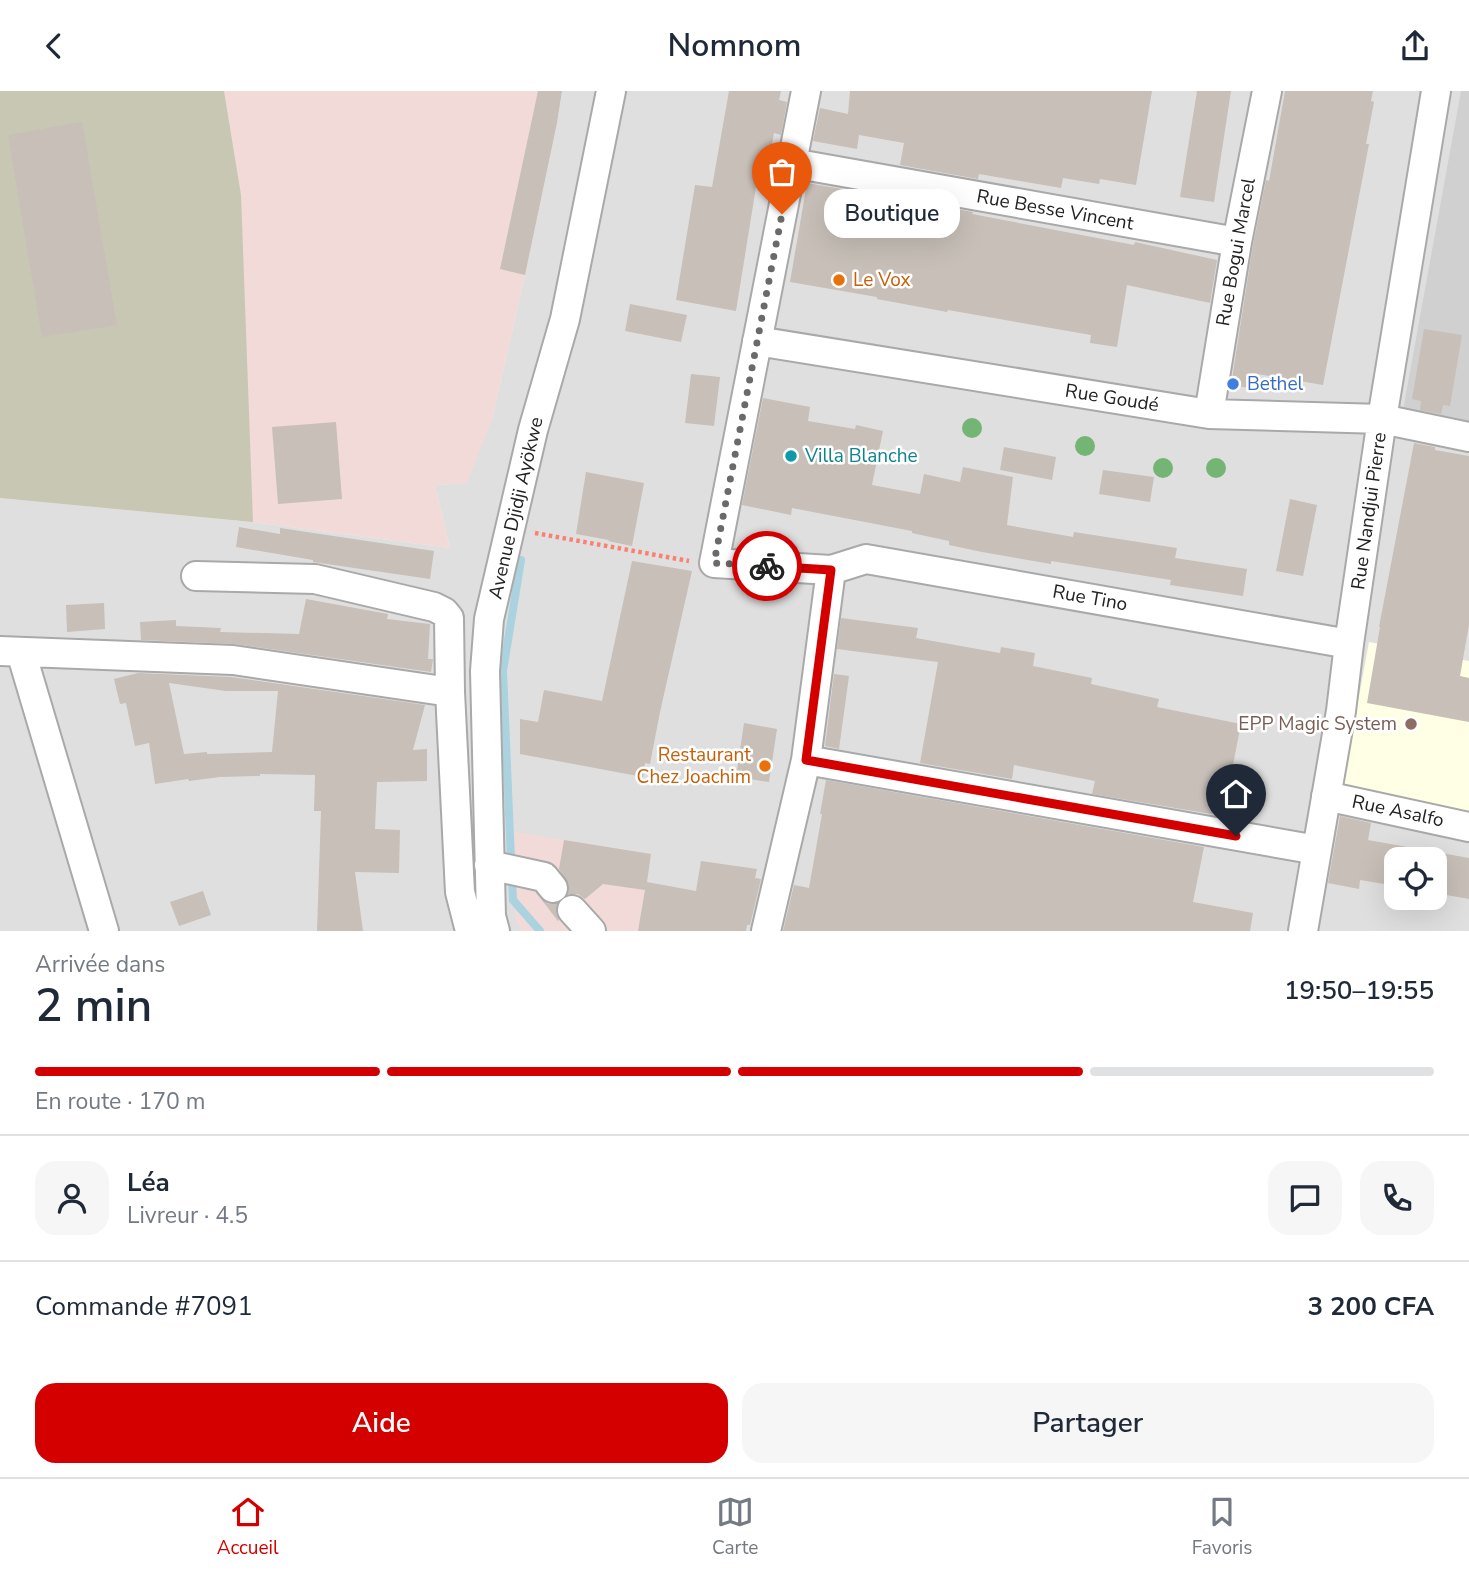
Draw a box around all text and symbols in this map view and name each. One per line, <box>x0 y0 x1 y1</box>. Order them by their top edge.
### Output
text: Nomnom <box>668 24 801 67</box>
icon: back <box>35 27 73 65</box>
icon: share <box>1396 27 1434 65</box>
pin <box>752 142 812 214</box>
icon: bag <box>763 153 801 191</box>
street label: Rue Bogui Marcel <box>1210 175 1262 328</box>
street label: Rue Besse Vincent <box>974 183 1136 237</box>
callout: Boutique <box>824 190 960 239</box>
text: Boutique <box>845 198 939 229</box>
place label: Le Vox <box>853 267 911 293</box>
marker: Le Vox <box>831 272 847 288</box>
place label: Bethel <box>1247 371 1303 397</box>
marker: Bethel <box>1225 376 1241 392</box>
street label: Rue Goudé <box>1063 378 1161 418</box>
street label: Avenue Djidji Ayökwe <box>482 414 550 602</box>
street label: Rue Nandjui Pierre <box>1345 430 1393 592</box>
place label: Villa Blanche <box>804 443 918 469</box>
marker: Villa Blanche <box>783 448 799 464</box>
courier <box>732 531 802 601</box>
icon: bike <box>748 547 786 585</box>
street label: Rue Tino <box>1051 579 1129 617</box>
place label: EPP Magic System <box>1238 711 1397 737</box>
marker: EPP Magic System <box>1403 716 1419 732</box>
place label: Restaurant Chez Joachim <box>637 742 751 790</box>
marker: Restaurant Chez Joachim <box>757 758 773 774</box>
pin <box>1206 764 1266 836</box>
icon: home <box>1217 775 1255 813</box>
street label: Rue Asalfo <box>1350 789 1446 833</box>
map controls <box>1384 847 1447 910</box>
button: locate <box>1384 847 1447 910</box>
text: Arrivée dans <box>35 949 165 980</box>
text: 19:50–19:55 <box>1284 973 1434 1008</box>
text: 2 min <box>35 974 152 1037</box>
text: En route · 170 m <box>35 1086 205 1117</box>
button: person <box>35 1161 109 1235</box>
button: chat <box>1268 1161 1342 1235</box>
button: phone <box>1360 1161 1434 1235</box>
text: Léa <box>127 1165 170 1200</box>
text: Livreur · 4.5 <box>127 1200 248 1231</box>
text: Commande #7091 <box>35 1289 253 1324</box>
text: 3 200 CFA <box>1307 1289 1434 1324</box>
button: Aide <box>35 1383 728 1463</box>
button: Partager <box>742 1383 1434 1463</box>
tab: Accueil <box>217 1493 279 1561</box>
tab: Carte <box>712 1493 758 1561</box>
tab: Favoris <box>1192 1493 1252 1561</box>

